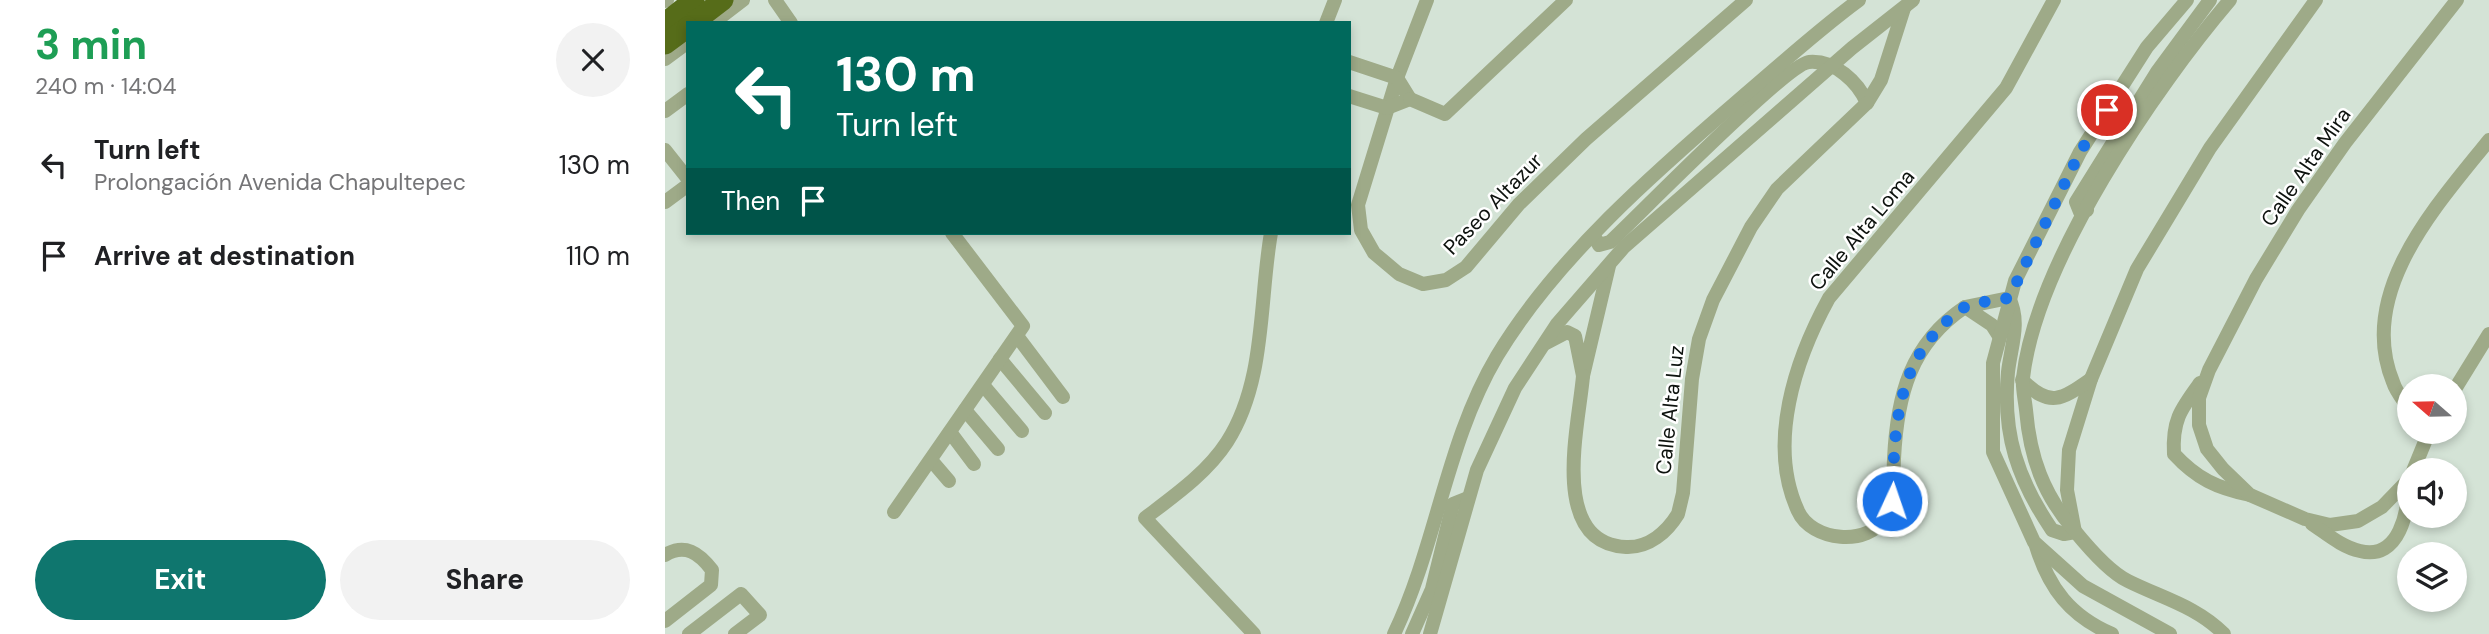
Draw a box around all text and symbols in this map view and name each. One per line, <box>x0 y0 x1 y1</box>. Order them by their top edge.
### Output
text: 3 min <box>35 17 147 72</box>
button: close <box>556 23 630 97</box>
text: 130 m <box>836 42 976 106</box>
icon: left <box>721 49 812 140</box>
text: 240 m · 14:04 <box>35 71 176 101</box>
pin <box>2077 80 2137 140</box>
icon: arrive <box>2088 91 2126 129</box>
street label: Calle Alta Mira <box>2255 102 2357 232</box>
text: Turn left <box>836 104 958 146</box>
text: Turn left <box>94 133 201 167</box>
icon: left <box>35 146 73 184</box>
street label: Paseo Altazur <box>1437 147 1549 261</box>
text: 130 m <box>559 148 630 182</box>
street label: Calle Alta Loma <box>1803 163 1921 297</box>
text: Prolongación Avenida Chapultepec <box>94 167 466 197</box>
icon: arrive <box>794 182 832 220</box>
text: Then <box>721 184 780 218</box>
icon: arrive <box>35 237 73 275</box>
text: Arrive at destination <box>94 239 355 273</box>
text: 110 m <box>566 239 630 273</box>
street label: Calle Alta Luz <box>1649 344 1691 476</box>
north arrow <box>2397 374 2467 444</box>
map controls <box>2397 374 2467 612</box>
button: sound <box>2397 458 2467 528</box>
position arrow <box>1855 464 1929 538</box>
button: Exit <box>35 540 326 620</box>
button: Share <box>340 540 630 620</box>
button: layers <box>2397 542 2467 612</box>

